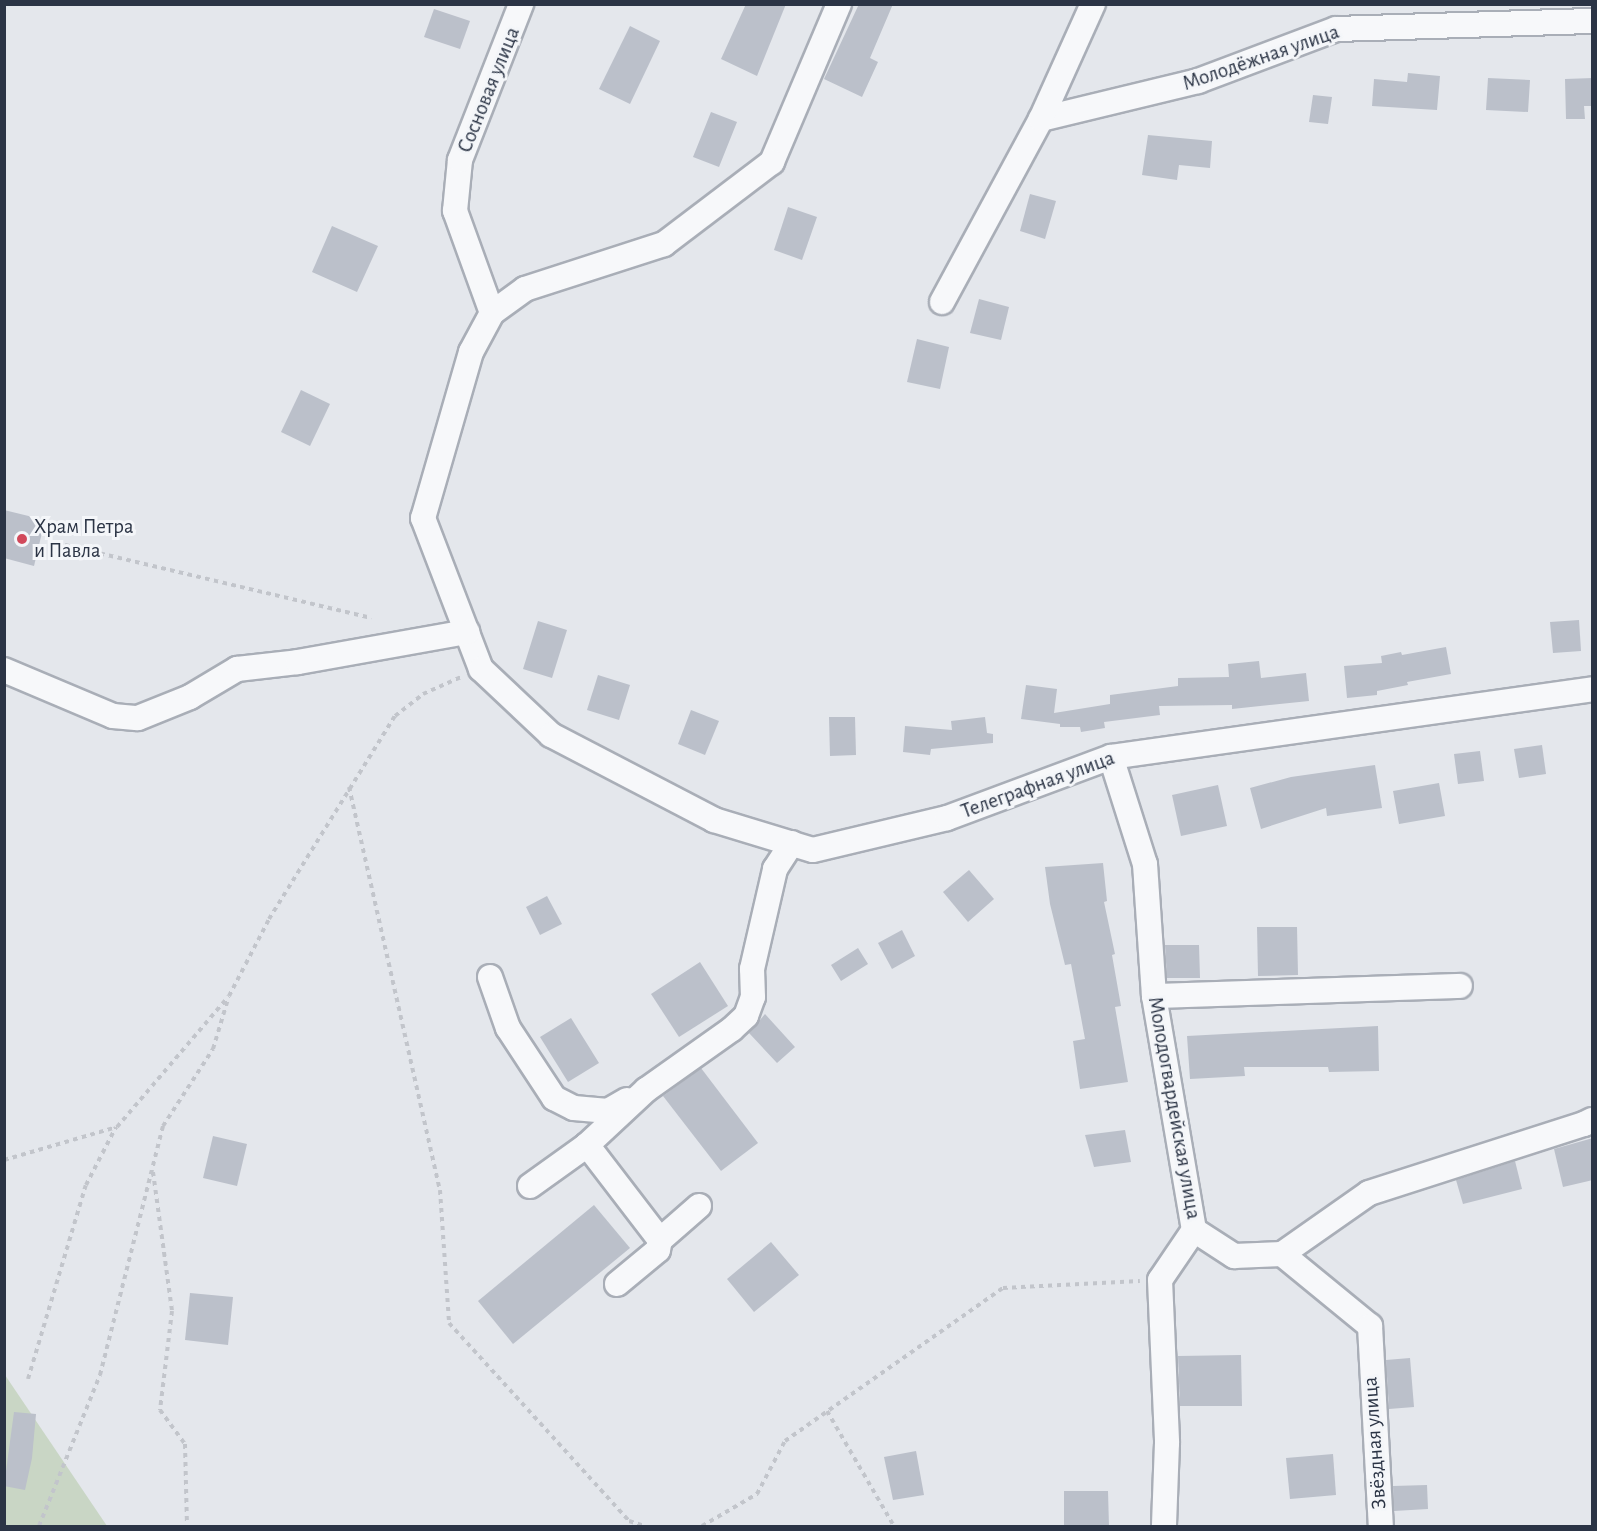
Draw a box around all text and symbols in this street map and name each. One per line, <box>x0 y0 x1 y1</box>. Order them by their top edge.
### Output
street label: Молодёжная улица <box>1179 19 1343 97</box>
street label: Сосновая улица <box>452 23 526 157</box>
place label: Храм Петра и Павла <box>34 514 134 564</box>
marker: Храм Петра и Павла <box>15 532 29 546</box>
street label: Телеграфная улица <box>958 746 1118 824</box>
street label: Молодогвардейская улица <box>1142 995 1206 1221</box>
street label: Звёздная улица <box>1358 1376 1392 1510</box>

